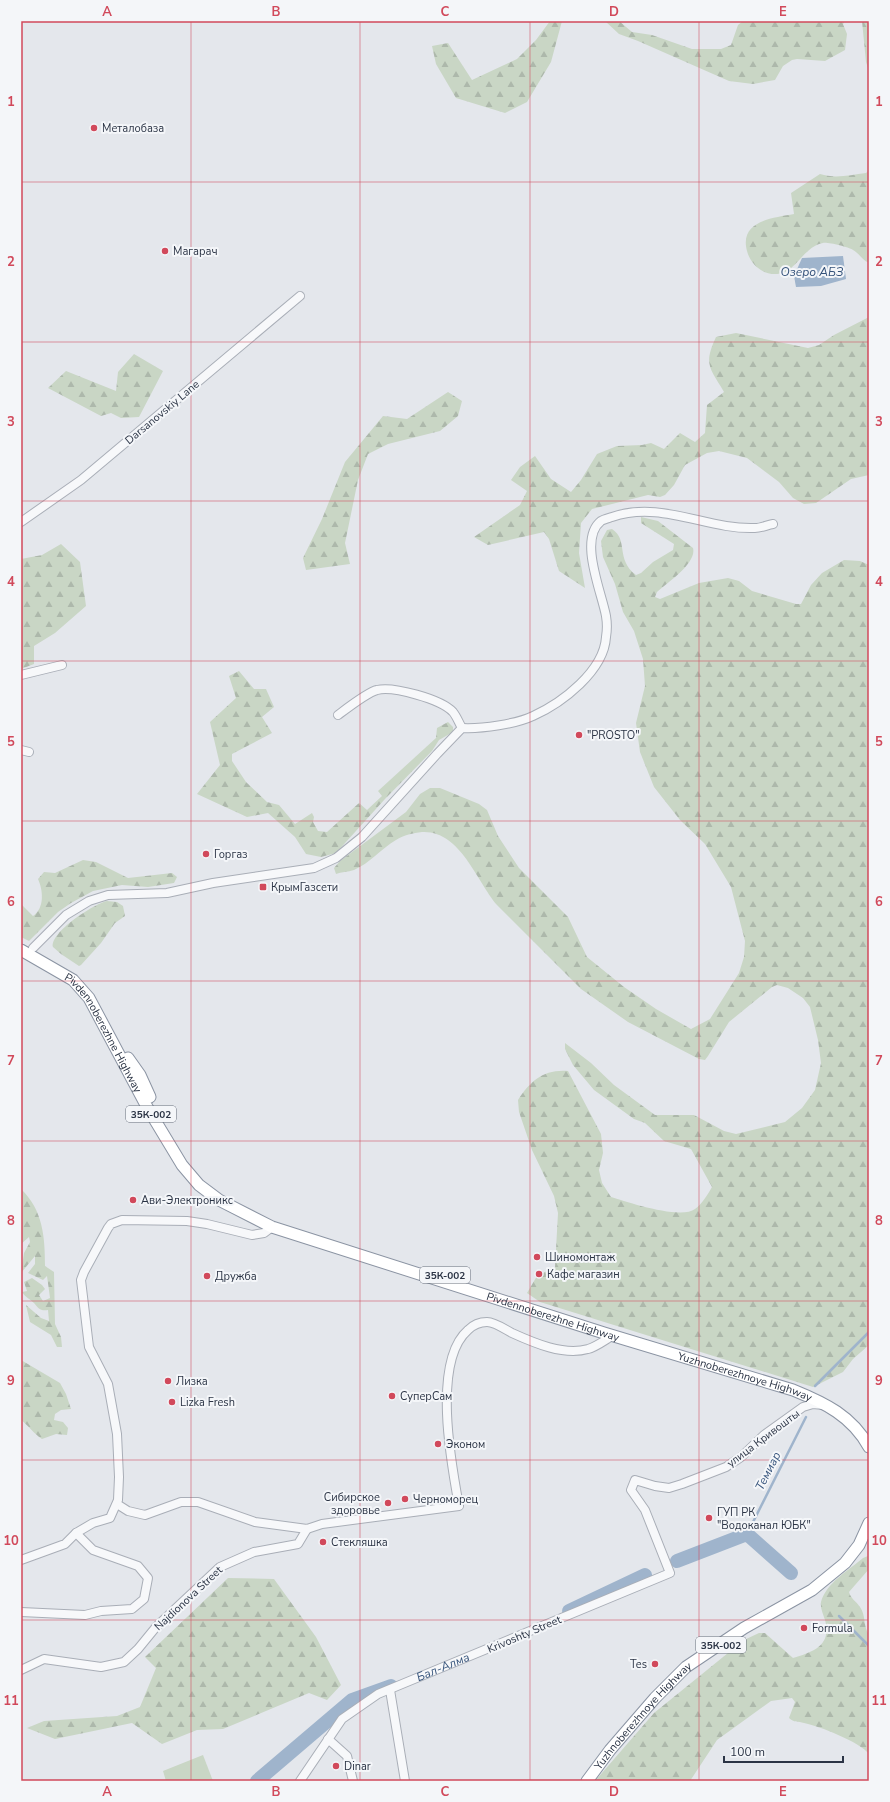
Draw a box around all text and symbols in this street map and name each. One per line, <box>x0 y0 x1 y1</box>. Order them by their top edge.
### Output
text: A <box>102 3 112 21</box>
text: B <box>272 3 281 21</box>
text: C <box>441 3 450 21</box>
text: D <box>609 3 619 21</box>
text: E <box>779 3 787 21</box>
text: 1 <box>7 93 15 111</box>
text: 1 <box>875 93 883 111</box>
place label: Металобаза <box>102 121 164 136</box>
marker: Металобаза <box>89 123 99 133</box>
place label: Магарач <box>173 244 218 259</box>
marker: Магарач <box>160 246 170 256</box>
text: 2 <box>7 253 15 271</box>
text: 2 <box>875 253 883 271</box>
water label: Озеро АБЗ <box>780 264 844 280</box>
street label: Darsanovskiy Lane <box>122 377 203 448</box>
text: 3 <box>7 413 15 431</box>
text: 3 <box>875 413 883 431</box>
text: 4 <box>7 573 15 591</box>
text: 4 <box>875 573 883 591</box>
place label: "PROSTO" <box>587 728 639 743</box>
marker: "PROSTO" <box>574 730 584 740</box>
text: 5 <box>7 733 15 751</box>
text: 5 <box>875 733 883 751</box>
place label: Горгаз <box>214 847 248 862</box>
marker: Горгаз <box>201 849 211 859</box>
place label: КрымГазсети <box>271 880 338 895</box>
marker: КрымГазсети <box>258 882 268 892</box>
text: 6 <box>7 893 15 911</box>
text: 6 <box>875 893 883 911</box>
street label: Pivdennoberezhne Highway <box>62 970 145 1096</box>
text: 7 <box>7 1052 15 1070</box>
text: 7 <box>875 1052 883 1070</box>
road number: 35К-002 <box>126 1106 176 1122</box>
place label: Ави-Электроникс <box>141 1193 233 1208</box>
marker: Ави-Электроникс <box>128 1195 138 1205</box>
text: 8 <box>7 1212 15 1230</box>
text: 8 <box>875 1212 883 1230</box>
place label: Шиномонтаж <box>545 1250 615 1265</box>
marker: Шиномонтаж <box>532 1252 542 1262</box>
road number: 35К-002 <box>420 1267 470 1283</box>
place label: Кафе магазин <box>547 1267 620 1282</box>
place label: Дружба <box>215 1269 257 1284</box>
marker: Кафе магазин <box>534 1269 544 1279</box>
marker: Дружба <box>202 1271 212 1281</box>
street label: Pivdennoberezhne Highway <box>485 1289 621 1345</box>
street label: Yuzhnoberezhnoye Highway <box>675 1348 815 1405</box>
text: 9 <box>7 1372 15 1390</box>
text: 9 <box>875 1372 883 1390</box>
place label: Лизка <box>176 1374 208 1389</box>
marker: Лизка <box>163 1376 173 1386</box>
place label: СуперСам <box>400 1389 452 1404</box>
marker: СуперСам <box>387 1391 397 1401</box>
place label: Lizka Fresh <box>180 1395 235 1410</box>
marker: Lizka Fresh <box>167 1397 177 1407</box>
street label: улица Кривошты <box>724 1406 803 1471</box>
place label: Эконом <box>446 1437 485 1452</box>
marker: Эконом <box>433 1439 443 1449</box>
water label: Темиар <box>751 1449 785 1493</box>
place label: Сибирское здоровье <box>324 1490 380 1518</box>
place label: Черноморец <box>413 1492 479 1507</box>
marker: Черноморец <box>400 1494 410 1504</box>
marker: Сибирское здоровье <box>383 1498 393 1508</box>
place label: ГУП РК "Водоканал ЮБК" <box>717 1505 811 1533</box>
marker: ГУП РК "Водоканал ЮБК" <box>704 1513 714 1523</box>
text: 10 <box>3 1532 19 1550</box>
text: 10 <box>871 1532 887 1550</box>
place label: Стекляшка <box>331 1535 388 1550</box>
marker: Стекляшка <box>318 1537 328 1547</box>
street label: Najdionova Street <box>151 1563 226 1634</box>
street label: Krivoshty Street <box>485 1612 564 1657</box>
place label: Formula <box>812 1621 853 1636</box>
marker: Formula <box>799 1623 809 1633</box>
road number: 35К-002 <box>696 1637 746 1653</box>
water label: Бал-Алма <box>414 1649 472 1685</box>
place label: Tes <box>630 1657 647 1672</box>
street label: Yuzhnoberezhnoye Highway <box>590 1658 695 1774</box>
marker: Tes <box>650 1659 660 1669</box>
text: 11 <box>3 1692 19 1710</box>
text: 11 <box>871 1692 887 1710</box>
scale bar <box>724 1738 843 1764</box>
text: 100 m <box>730 1744 765 1760</box>
place label: Dinar <box>344 1759 371 1774</box>
marker: Dinar <box>331 1761 341 1771</box>
text: A <box>102 1783 112 1801</box>
text: B <box>272 1783 281 1801</box>
text: C <box>441 1783 450 1801</box>
text: D <box>609 1783 619 1801</box>
text: E <box>779 1783 787 1801</box>

